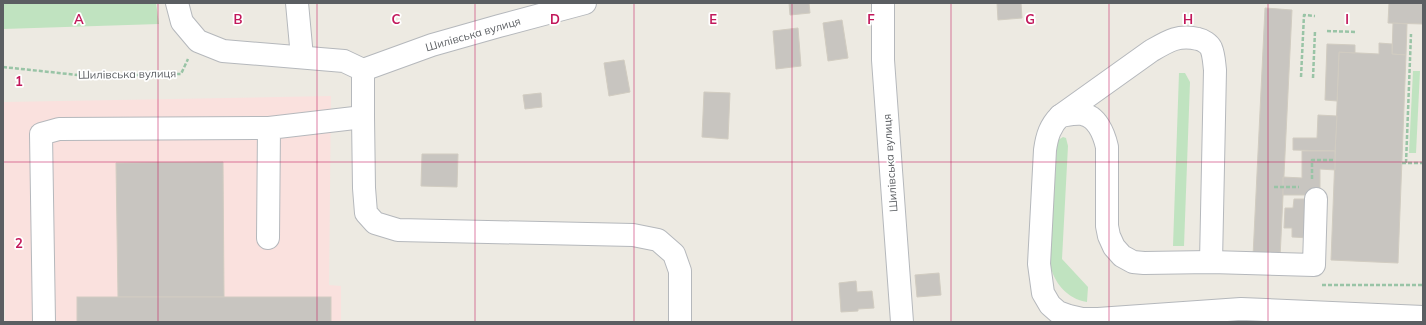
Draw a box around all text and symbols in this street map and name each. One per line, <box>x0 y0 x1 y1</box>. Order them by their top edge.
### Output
text: A <box>74 11 84 27</box>
text: B <box>234 11 243 27</box>
text: C <box>392 11 401 27</box>
text: D <box>550 11 560 27</box>
text: E <box>709 11 717 27</box>
text: F <box>867 11 875 27</box>
text: G <box>1025 11 1035 27</box>
text: H <box>1183 11 1193 27</box>
text: I <box>1345 11 1349 27</box>
street label: Шилівська вулиця <box>424 14 522 54</box>
street label: Шилівська вулиця <box>78 66 176 82</box>
text: 1 <box>15 73 23 89</box>
street label: Шилівська вулиця <box>880 113 900 213</box>
text: 2 <box>15 235 23 251</box>

